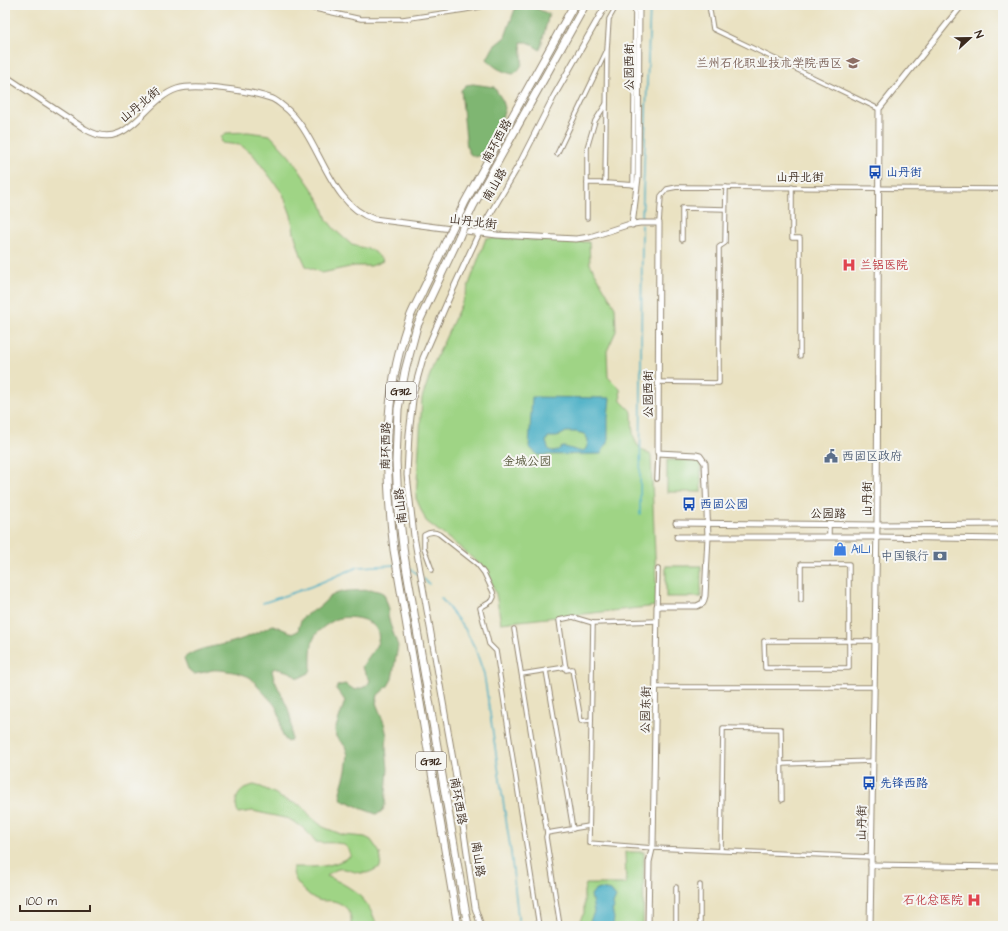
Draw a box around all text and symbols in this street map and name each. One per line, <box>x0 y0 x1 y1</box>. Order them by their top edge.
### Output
north arrow <box>950 18 990 58</box>
text: N <box>971 28 987 41</box>
street label: 公园西街 <box>621 43 638 91</box>
place label: 兰州石化职业技术学院·西区 <box>696 55 842 72</box>
school or university icon: 兰州石化职业技术学院·西区 <box>845 55 861 71</box>
street label: 山丹北街 <box>116 83 164 127</box>
street label: 南环西路 <box>478 116 516 166</box>
bus stop icon: 山丹街 <box>867 164 883 180</box>
place label: 山丹街 <box>886 164 922 181</box>
street label: 南山路 <box>479 165 511 205</box>
street label: 山丹北街 <box>776 169 824 186</box>
street label: 山丹北街 <box>448 211 498 233</box>
hospital icon: 兰铝医院 <box>841 257 857 273</box>
place label: 兰铝医院 <box>860 257 908 274</box>
street label: 公园西街 <box>640 370 657 418</box>
road number: G312 <box>386 382 416 400</box>
street label: 南环西路 <box>377 422 395 470</box>
public building icon: 西固区政府 <box>823 448 839 464</box>
place label: 西固区政府 <box>842 448 902 465</box>
park label: 金城公园 <box>503 453 551 470</box>
street label: 山丹街 <box>859 481 876 517</box>
street label: 南山路 <box>391 487 411 525</box>
bus stop icon: 西固公园 <box>681 496 697 512</box>
place label: 西固公园 <box>700 496 748 513</box>
street label: 公园路 <box>810 505 846 523</box>
shop icon: AILI <box>832 541 848 557</box>
place label: AILI <box>851 541 871 558</box>
place label: 中国银行 <box>881 548 929 565</box>
bank icon: 中国银行 <box>932 548 948 564</box>
street label: 公园东街 <box>637 686 655 734</box>
road number: G312 <box>416 752 446 770</box>
bus stop icon: 先锋西路 <box>861 775 877 791</box>
place label: 先锋西路 <box>880 775 928 792</box>
street label: 南环西路 <box>445 776 471 826</box>
street label: 山丹街 <box>853 805 871 841</box>
street label: 南山路 <box>467 840 489 878</box>
scale bar <box>20 887 90 913</box>
place label: 石化总医院 <box>903 892 963 909</box>
hospital icon: 石化总医院 <box>966 892 982 908</box>
text: 100 m <box>26 893 57 910</box>

